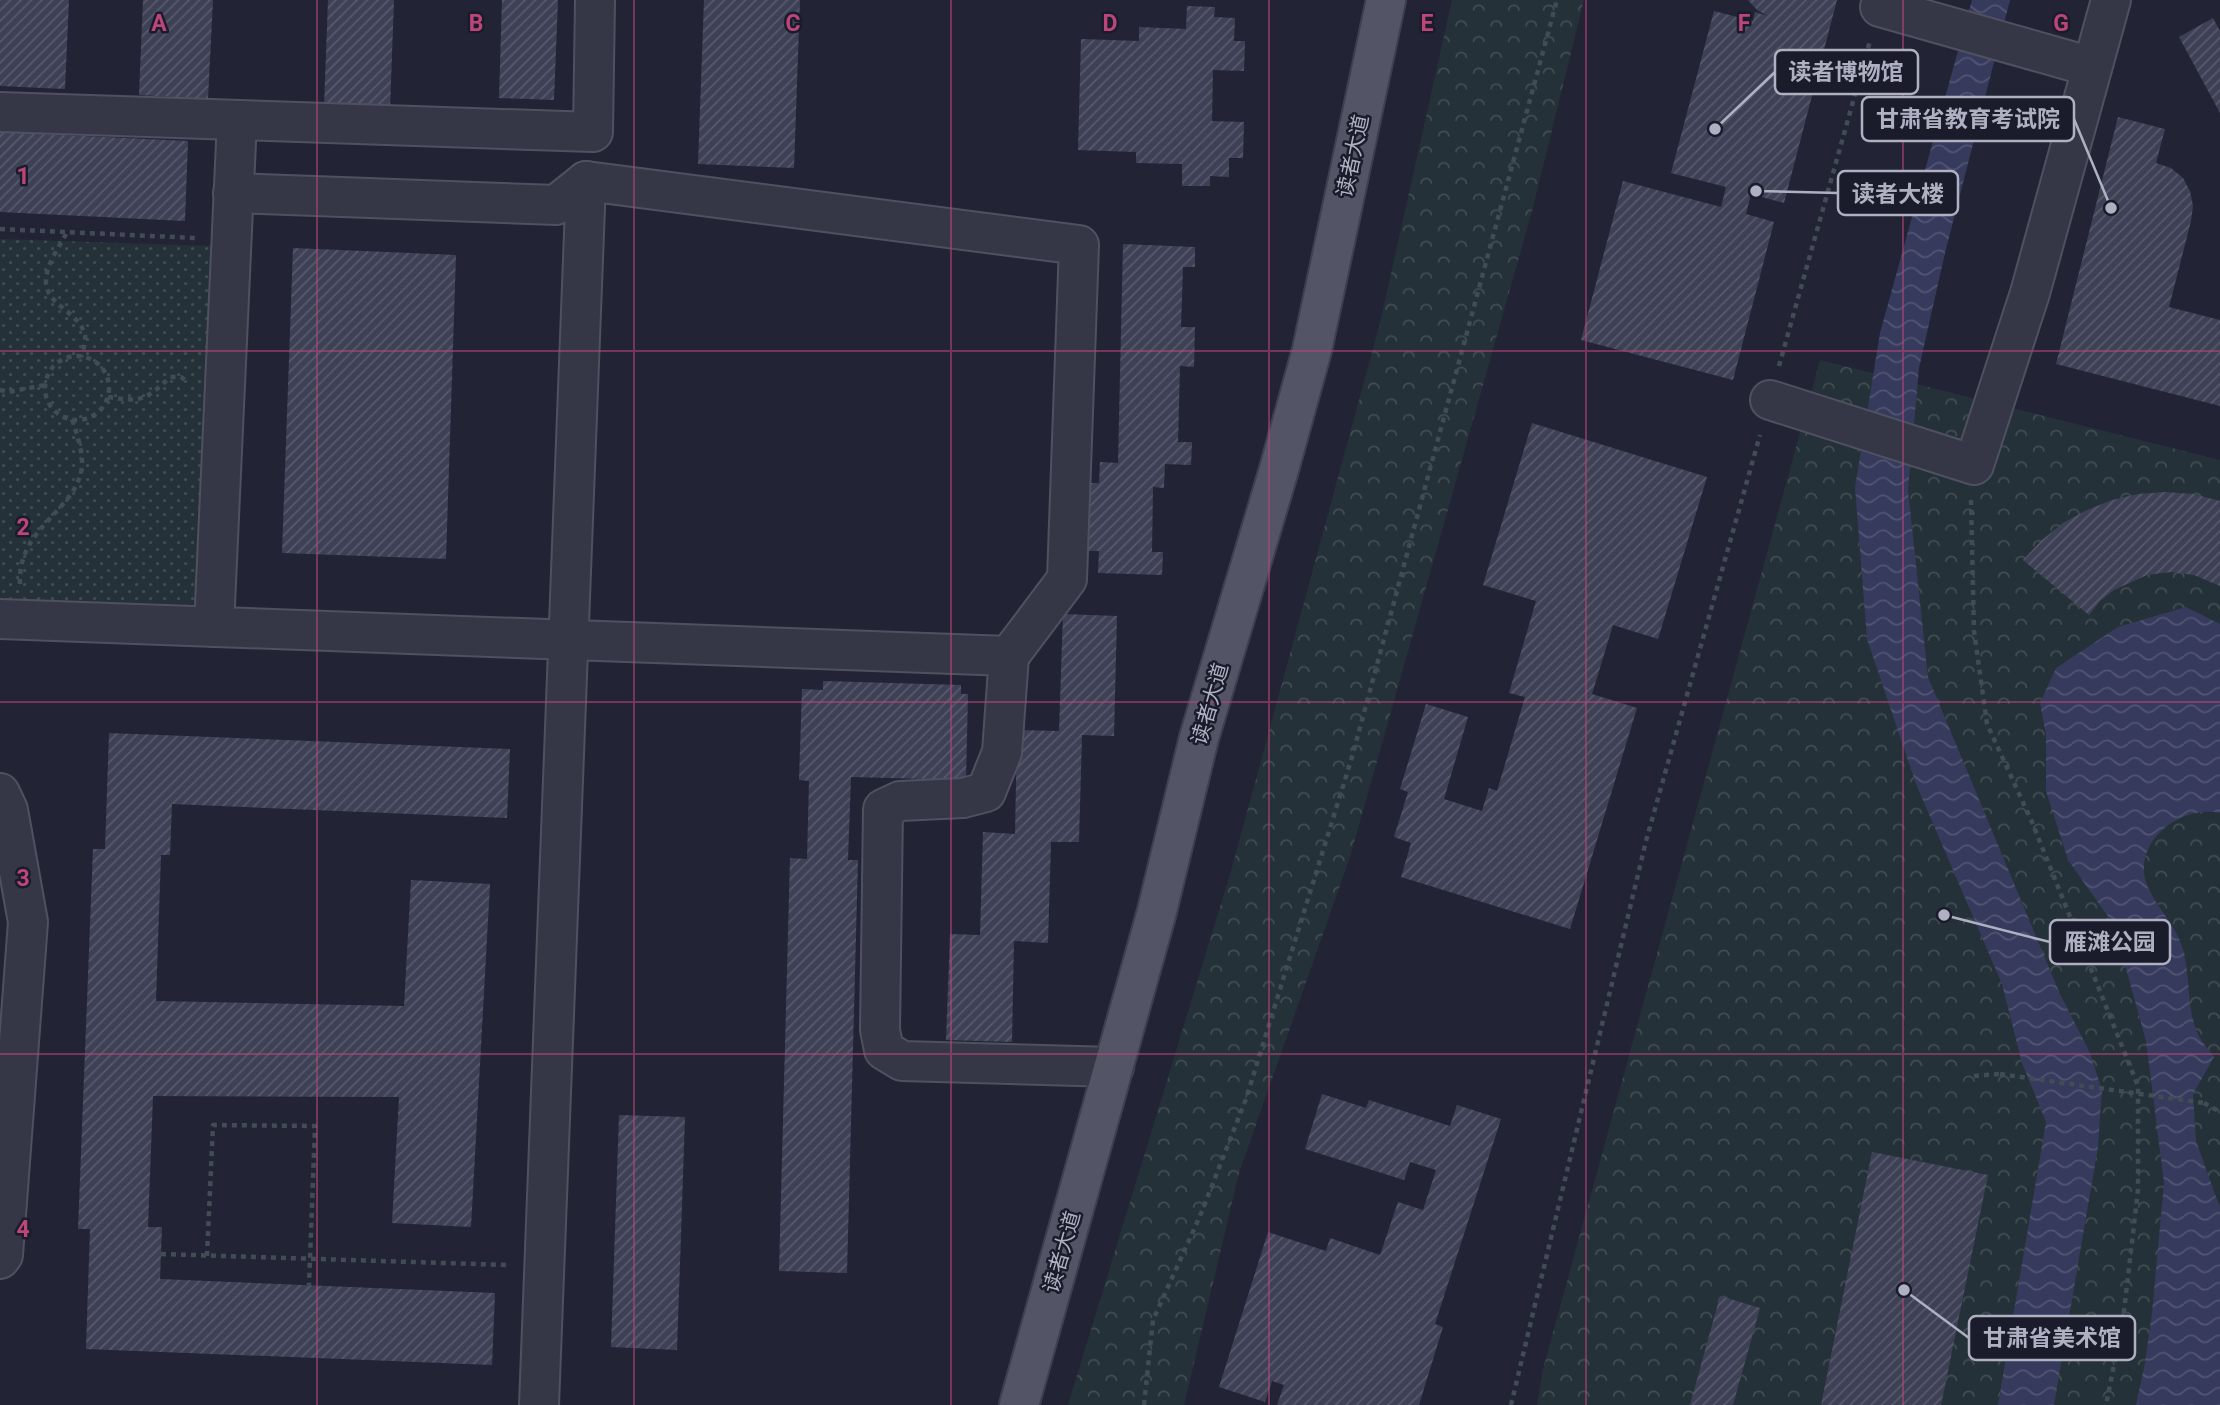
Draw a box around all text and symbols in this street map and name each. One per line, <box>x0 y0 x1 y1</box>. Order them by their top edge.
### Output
text: A <box>151 10 167 37</box>
text: B <box>469 10 483 37</box>
text: C <box>785 10 801 37</box>
text: D <box>1103 10 1117 37</box>
text: E <box>1421 10 1434 37</box>
text: F <box>1738 10 1751 37</box>
text: G <box>2053 10 2069 37</box>
callout: 读者博物馆 <box>1775 50 1918 94</box>
text: 读者博物馆 <box>1789 59 1904 86</box>
callout: 甘肃省教育考试院 <box>1862 97 2074 141</box>
text: 甘肃省教育考试院 <box>1876 106 2060 133</box>
street label: 读者大道 <box>1333 112 1373 200</box>
text: 1 <box>16 163 30 190</box>
callout: 读者大楼 <box>1838 171 1958 215</box>
text: 读者大楼 <box>1852 181 1944 208</box>
text: 2 <box>16 514 30 541</box>
street label: 读者大道 <box>1187 660 1233 748</box>
text: 3 <box>16 865 30 892</box>
callout: 雁滩公园 <box>2050 920 2170 964</box>
text: 雁滩公园 <box>2064 929 2156 956</box>
street label: 读者大道 <box>1039 1208 1085 1296</box>
text: 4 <box>16 1216 30 1243</box>
callout: 甘肃省美术馆 <box>1969 1316 2135 1360</box>
text: 甘肃省美术馆 <box>1983 1325 2121 1352</box>

